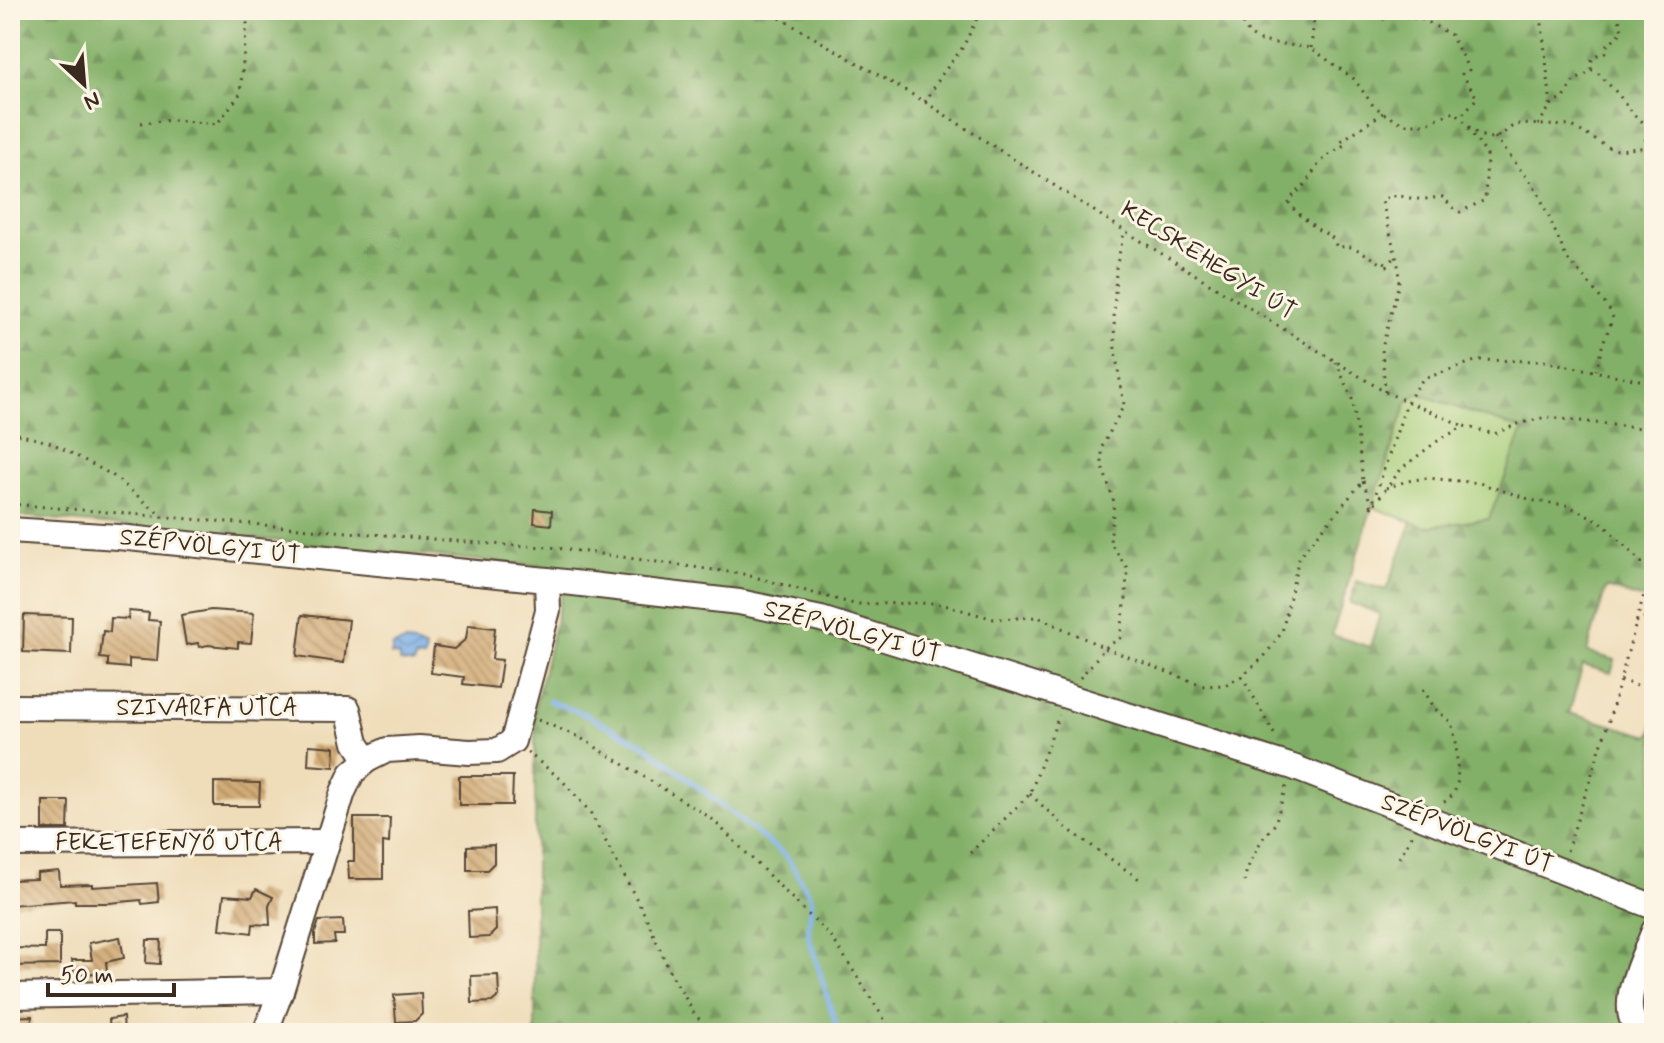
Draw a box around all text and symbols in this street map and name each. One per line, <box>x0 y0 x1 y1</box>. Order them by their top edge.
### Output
north arrow <box>44 44 124 124</box>
text: N <box>79 84 105 116</box>
street label: KECSKEHEGYI ÚT <box>1114 194 1302 328</box>
street label: SZÉPVÖLGYI ÚT <box>118 520 302 572</box>
street label: SZÉPVÖLGYI ÚT <box>760 592 944 671</box>
street label: SZIVARFA UTCA <box>116 693 298 724</box>
street label: SZÉPVÖLGYI ÚT <box>1377 785 1558 881</box>
street label: FEKETEFENYŐ UTCA <box>55 827 283 859</box>
scale bar <box>48 947 174 997</box>
text: 50 m <box>60 961 114 992</box>

